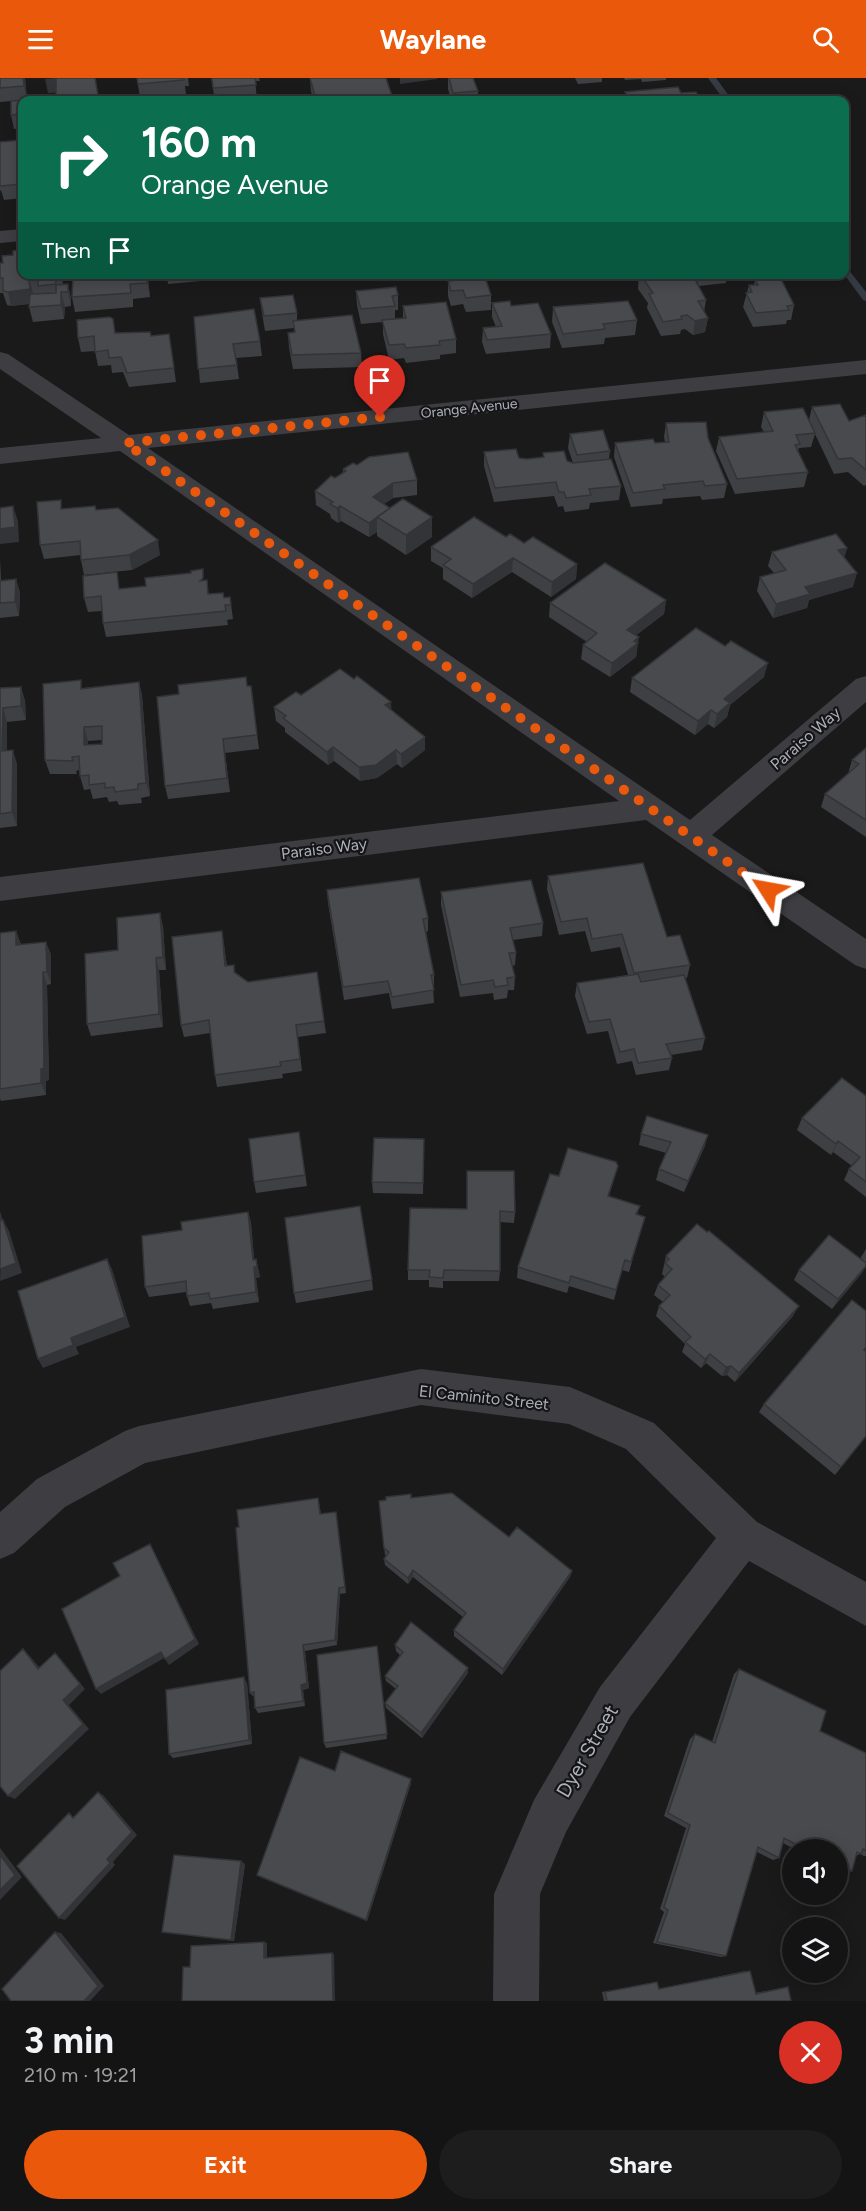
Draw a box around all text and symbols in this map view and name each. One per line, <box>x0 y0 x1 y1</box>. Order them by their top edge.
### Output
icon: menu <box>24 23 57 56</box>
text: Waylane <box>380 23 486 56</box>
icon: search <box>809 23 842 56</box>
text: 160 m <box>141 117 257 168</box>
icon: right <box>42 120 120 198</box>
text: Orange Avenue <box>141 168 328 201</box>
icon: arrive <box>103 234 136 267</box>
text: Then <box>42 237 91 264</box>
pin <box>354 355 405 417</box>
icon: arrive <box>363 364 396 397</box>
street label: Orange Avenue <box>420 395 519 422</box>
street label: Paraiso Way <box>766 702 845 774</box>
street label: Paraiso Way <box>280 834 369 863</box>
position arrow <box>736 858 800 922</box>
street label: El Caminito Street <box>418 1381 550 1414</box>
street label: Dyer Street <box>551 1701 623 1801</box>
map controls <box>782 1839 848 1983</box>
button: sound <box>782 1839 848 1905</box>
button: layers <box>782 1917 848 1983</box>
text: 3 min <box>24 2019 114 2062</box>
button: close <box>779 2021 842 2084</box>
text: 210 m · 19:21 <box>24 2063 137 2087</box>
button: Exit <box>24 2130 427 2199</box>
button: Share <box>439 2130 842 2199</box>

